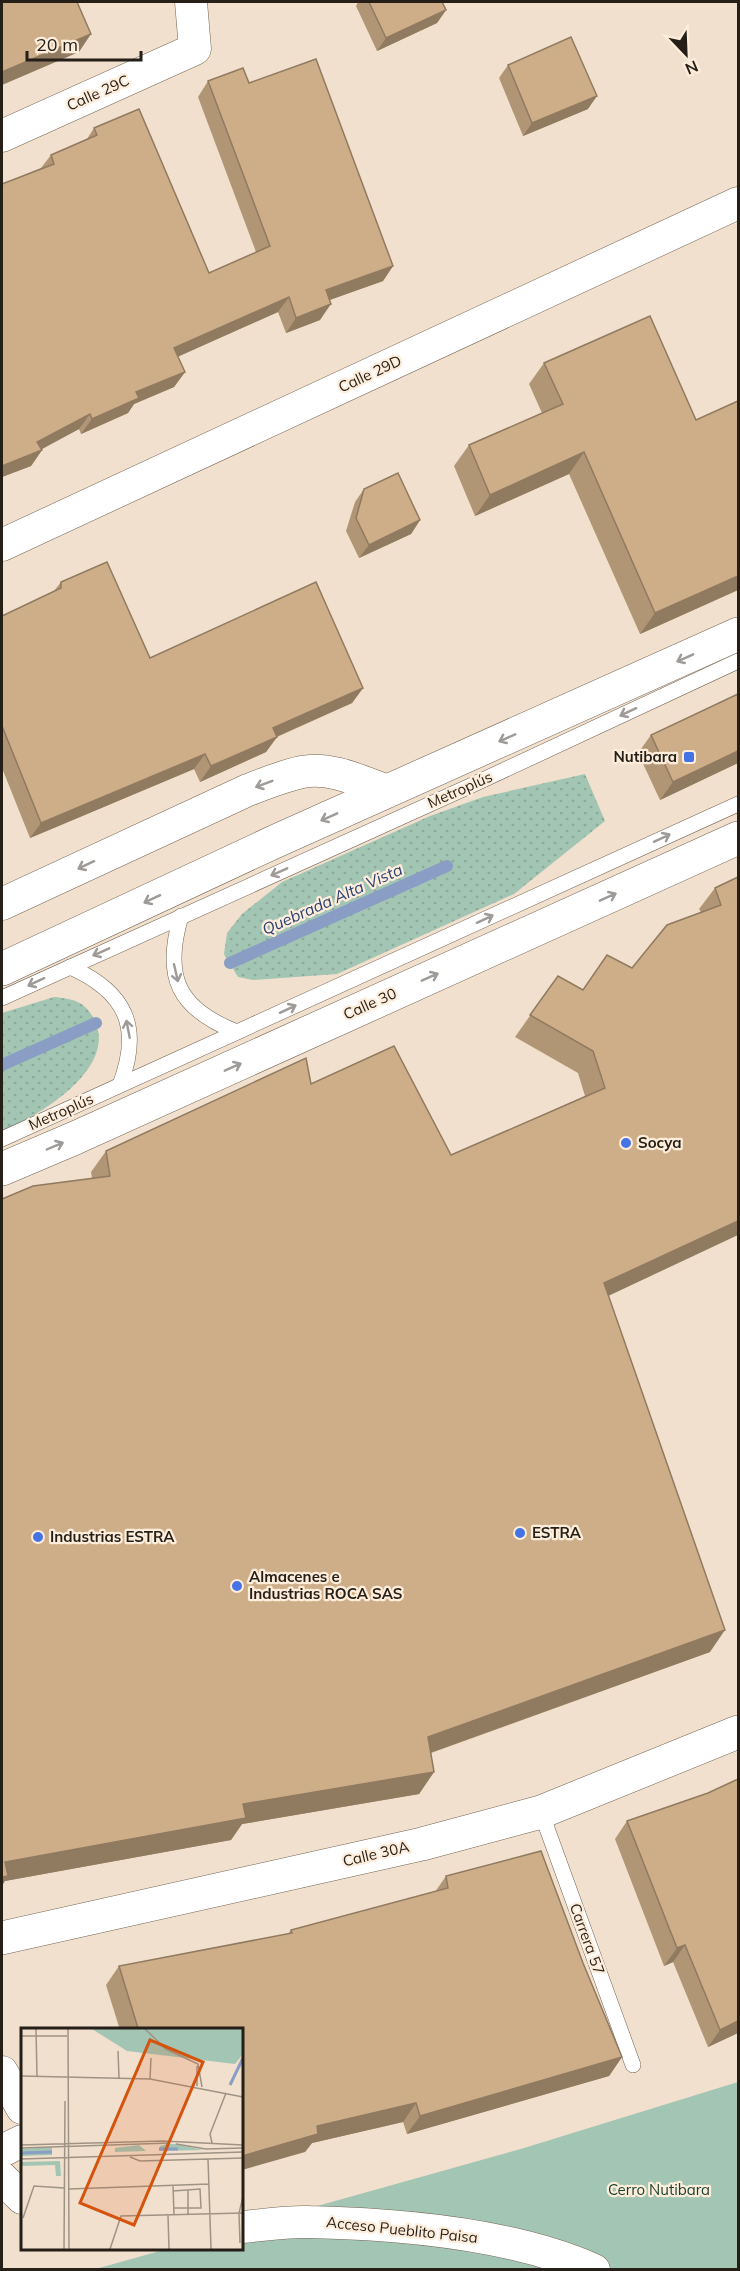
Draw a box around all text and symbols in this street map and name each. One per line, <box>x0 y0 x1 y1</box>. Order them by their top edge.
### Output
scale bar <box>27 24 141 62</box>
north arrow <box>656 24 716 84</box>
text: 20 m <box>36 33 78 56</box>
text: N <box>682 56 701 79</box>
street label: Calle 29C <box>64 70 132 115</box>
street label: Calle 29D <box>335 351 404 396</box>
one-way arrow <box>677 652 695 664</box>
one-way arrow <box>620 707 638 719</box>
one-way arrow <box>499 732 517 744</box>
place label: Nutibara <box>613 747 677 766</box>
marker: Nutibara <box>682 750 696 764</box>
street label: Metroplús <box>424 767 495 812</box>
one-way arrow <box>255 779 274 790</box>
one-way arrow <box>321 812 339 824</box>
one-way arrow <box>653 832 671 844</box>
one-way arrow <box>78 859 96 871</box>
water label: Quebrada Alta Vista <box>259 859 406 939</box>
one-way arrow <box>270 867 288 878</box>
one-way arrow <box>598 891 616 902</box>
one-way arrow <box>144 893 162 905</box>
one-way arrow <box>475 913 493 925</box>
one-way arrow <box>93 947 111 958</box>
one-way arrow <box>170 963 182 982</box>
one-way arrow <box>421 971 439 982</box>
one-way arrow <box>27 977 45 989</box>
street label: Calle 30 <box>340 983 399 1024</box>
one-way arrow <box>279 1003 297 1014</box>
one-way arrow <box>122 1020 133 1039</box>
one-way arrow <box>224 1060 242 1072</box>
street label: Metroplús <box>25 1089 96 1134</box>
place label: Socya <box>638 1133 682 1152</box>
marker: Socya <box>619 1136 633 1150</box>
one-way arrow <box>46 1140 64 1152</box>
place label: ESTRA <box>532 1523 582 1542</box>
marker: ESTRA <box>513 1526 527 1540</box>
place label: Industrias ESTRA <box>50 1527 175 1546</box>
marker: Industrias ESTRA <box>31 1530 45 1544</box>
place label: Almacenes e Industrias ROCA SAS <box>249 1567 403 1603</box>
marker: Almacenes e Industrias ROCA SAS <box>230 1579 244 1593</box>
street label: Calle 30A <box>341 1837 411 1870</box>
street label: Carrera 57 <box>566 1901 609 1977</box>
inset map <box>21 2028 243 2250</box>
park label: Cerro Nutibara <box>608 2180 710 2199</box>
street label: Acceso Pueblito Paisa <box>325 2212 479 2247</box>

